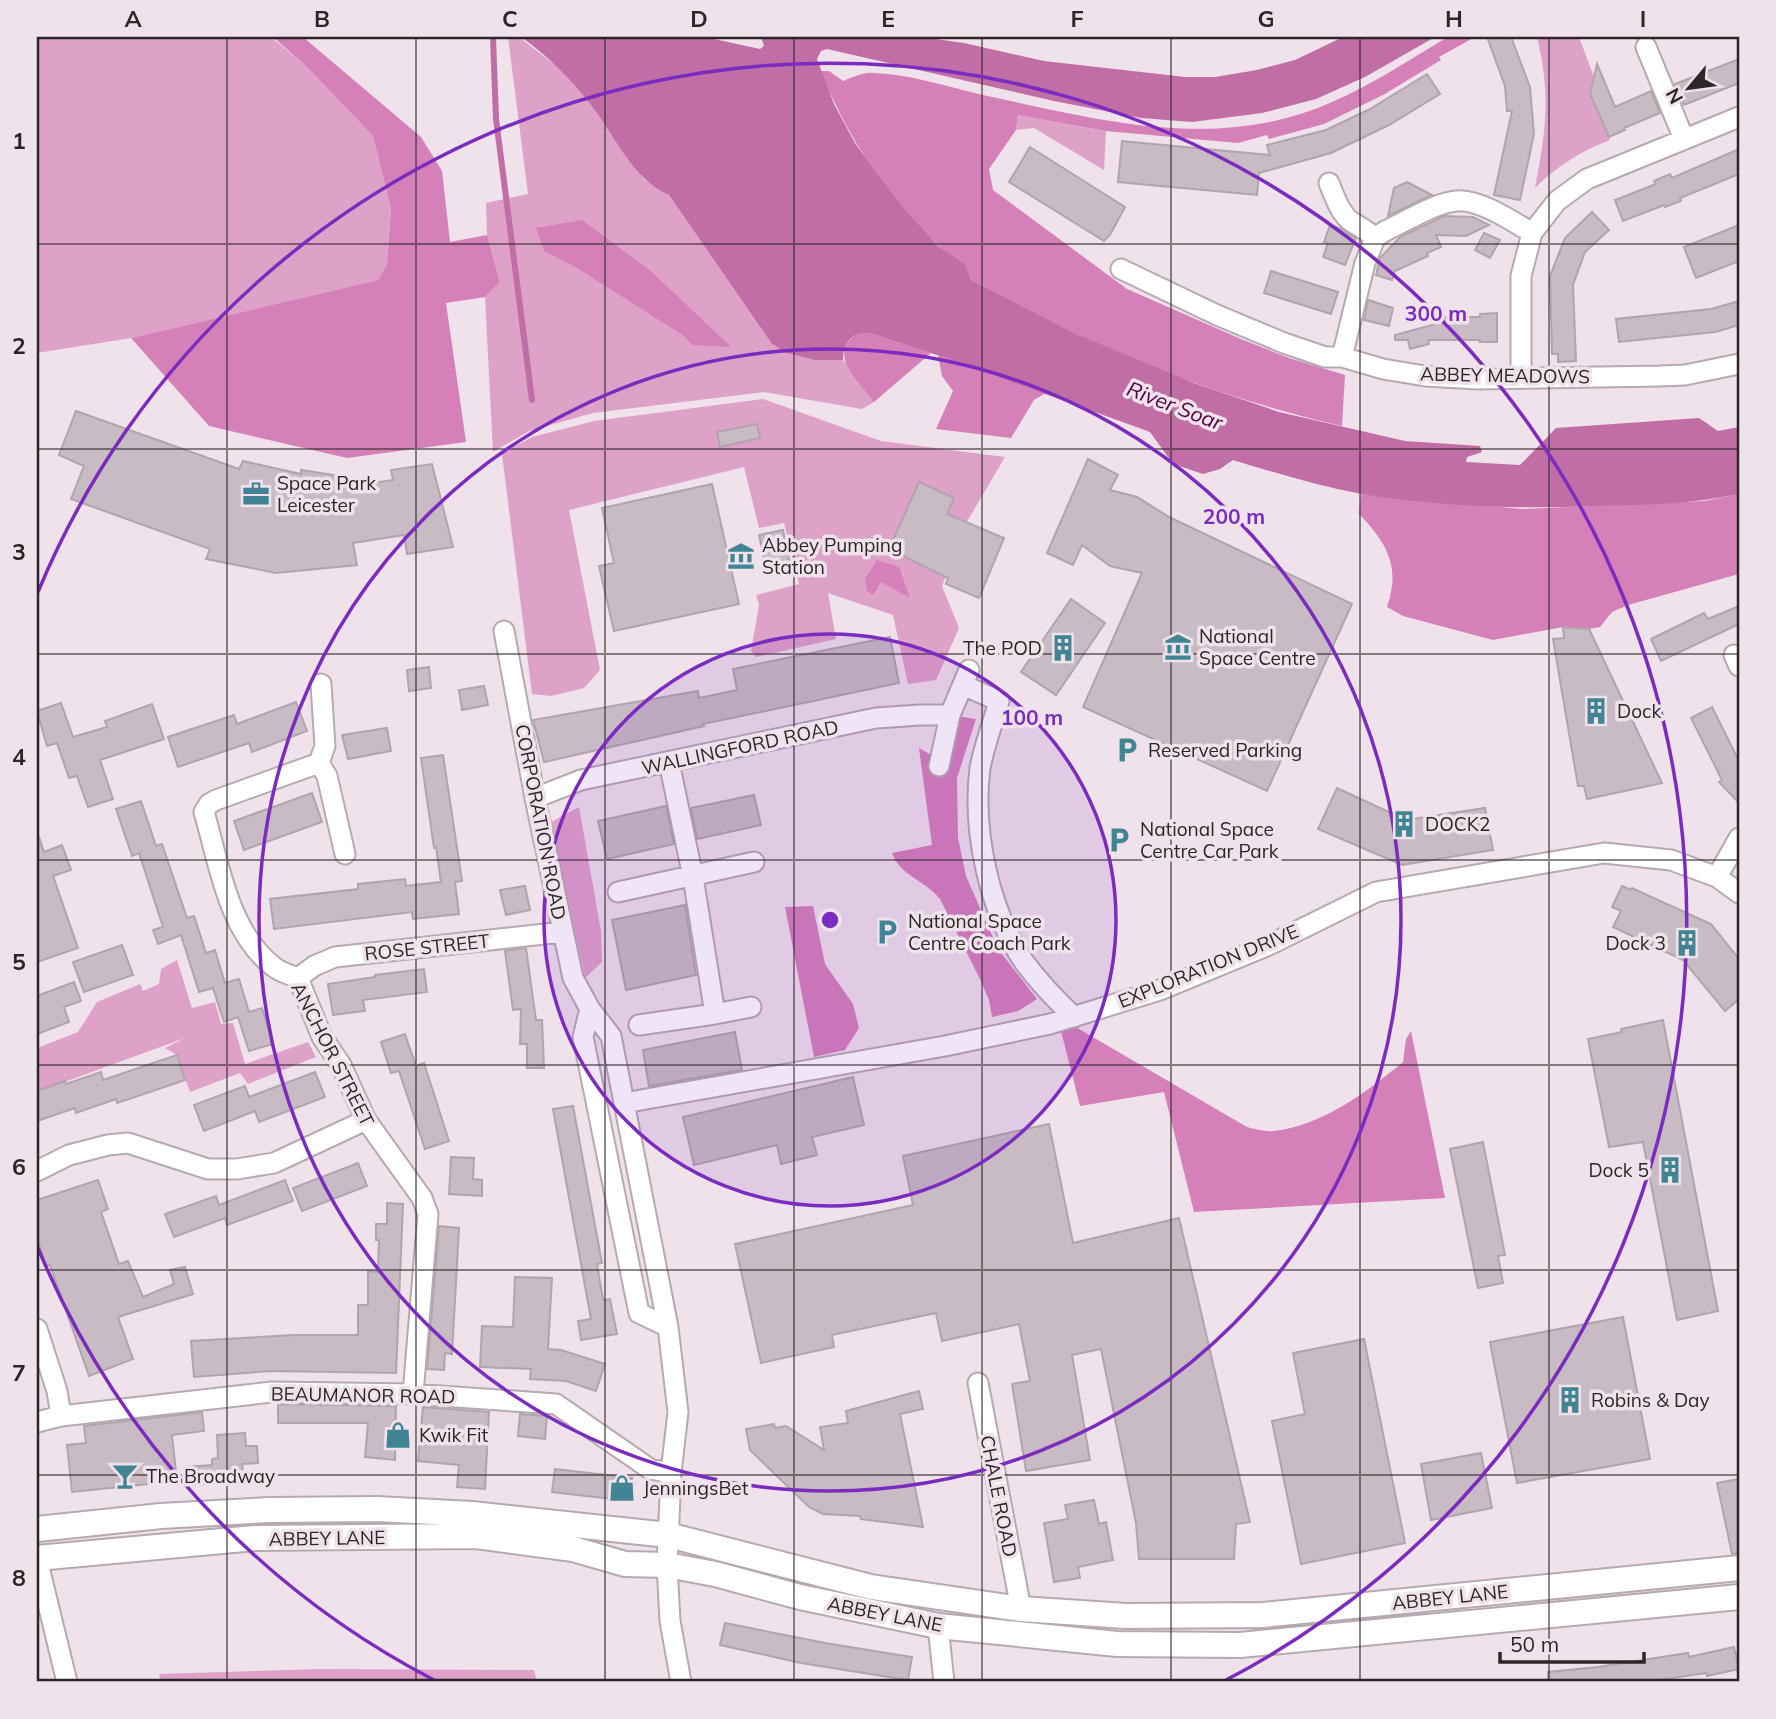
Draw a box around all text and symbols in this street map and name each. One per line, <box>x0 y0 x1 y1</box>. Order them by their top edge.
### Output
text: A <box>124 4 142 33</box>
text: B <box>314 4 330 33</box>
text: C <box>502 4 518 33</box>
text: D <box>690 4 708 33</box>
text: E <box>881 4 895 33</box>
text: F <box>1070 4 1084 33</box>
text: G <box>1257 4 1275 33</box>
text: H <box>1445 4 1463 33</box>
text: I <box>1640 4 1646 33</box>
north arrow <box>1654 52 1724 122</box>
text: N <box>1660 84 1688 108</box>
text: 1 <box>12 126 26 155</box>
text: 300 m <box>1405 300 1467 326</box>
text: 2 <box>12 331 26 360</box>
street label: ABBEY MEADOWS <box>1420 362 1590 388</box>
water label: River Soar <box>1123 375 1228 436</box>
place label: Space Park Leicester <box>277 471 376 517</box>
office icon: Space Park Leicester <box>241 479 271 509</box>
text: 200 m <box>1203 503 1265 529</box>
place label: Abbey Pumping Station <box>762 533 902 579</box>
text: 3 <box>12 537 26 566</box>
museum icon: Abbey Pumping Station <box>726 541 756 571</box>
place label: National Space Centre <box>1199 624 1316 670</box>
museum icon: National Space Centre <box>1163 632 1193 662</box>
building icon: The POD <box>1048 633 1078 663</box>
place label: The POD <box>963 636 1042 660</box>
building icon: Dock <box>1581 696 1611 726</box>
place label: Dock <box>1617 699 1661 723</box>
text: 100 m <box>1001 704 1063 730</box>
street label: WALLINGFORD ROAD <box>639 714 841 780</box>
street label: CORPORATION ROAD <box>510 722 572 922</box>
parking icon: Reserved Parking <box>1112 735 1142 765</box>
place label: Reserved Parking <box>1148 738 1302 762</box>
text: 4 <box>12 742 26 771</box>
building icon: DOCK2 <box>1389 809 1419 839</box>
place label: DOCK2 <box>1425 812 1490 836</box>
place label: National Space Centre Car Park <box>1140 817 1279 863</box>
parking icon: National Space Centre Car Park <box>1104 825 1134 855</box>
centre of rings <box>818 908 842 932</box>
place label: National Space Centre Coach Park <box>908 909 1071 955</box>
parking icon: National Space Centre Coach Park <box>872 917 902 947</box>
street label: EXPLORATION DRIVE <box>1114 919 1302 1013</box>
street label: ROSE STREET <box>363 928 491 965</box>
building icon: Dock 3 <box>1672 928 1702 958</box>
place label: Dock 3 <box>1605 931 1666 955</box>
text: 5 <box>12 947 26 976</box>
street label: ANCHOR STREET <box>286 978 380 1130</box>
text: 6 <box>12 1152 26 1181</box>
building icon: Dock 5 <box>1655 1155 1685 1185</box>
place label: Dock 5 <box>1588 1158 1649 1182</box>
text: 7 <box>12 1358 26 1387</box>
street label: BEAUMANOR ROAD <box>271 1381 455 1409</box>
building icon: Robins & Day <box>1555 1385 1585 1415</box>
place label: Robins & Day <box>1591 1388 1710 1412</box>
shop icon: Kwik Fit <box>383 1420 413 1450</box>
place label: Kwik Fit <box>419 1423 489 1447</box>
street label: CHALE ROAD <box>975 1433 1023 1559</box>
bar icon: The Broadway <box>110 1461 140 1491</box>
place label: The Broadway <box>146 1464 275 1488</box>
shop icon: JenningsBet <box>607 1473 637 1503</box>
place label: JenningsBet <box>643 1476 749 1500</box>
street label: ABBEY LANE <box>268 1525 386 1551</box>
text: 8 <box>12 1563 26 1592</box>
street label: ABBEY LANE <box>1391 1579 1509 1615</box>
street label: ABBEY LANE <box>825 1591 945 1637</box>
scale bar <box>1500 1621 1643 1665</box>
text: 50 m <box>1510 1631 1559 1657</box>

